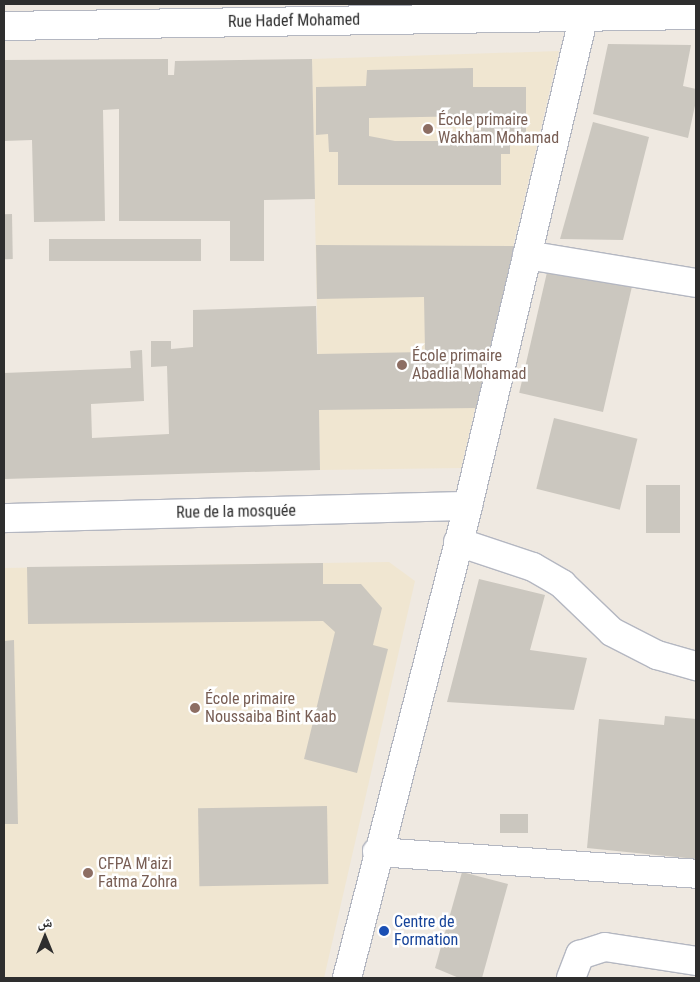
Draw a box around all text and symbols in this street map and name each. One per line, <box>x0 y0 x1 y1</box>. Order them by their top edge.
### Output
street label: Rue Hadef Mohamed <box>228 10 360 32</box>
place label: École primaire Wakham Mohamad <box>438 110 559 148</box>
marker: École primaire Wakham Mohamad <box>422 123 434 135</box>
place label: École primaire Abadlia Mohamad <box>412 346 527 384</box>
marker: École primaire Abadlia Mohamad <box>396 359 408 371</box>
street label: Rue de la mosquée <box>176 501 296 523</box>
place label: École primaire Noussaiba Bint Kaab <box>205 689 336 727</box>
marker: École primaire Noussaiba Bint Kaab <box>189 702 201 714</box>
place label: CFPA M'aizi Fatma Zohra <box>98 854 177 892</box>
marker: CFPA M'aizi Fatma Zohra <box>82 867 94 879</box>
north arrow <box>20 912 70 962</box>
place label: Centre de Formation <box>394 912 458 950</box>
text: ش <box>38 914 52 930</box>
marker: Centre de Formation <box>378 925 390 937</box>

